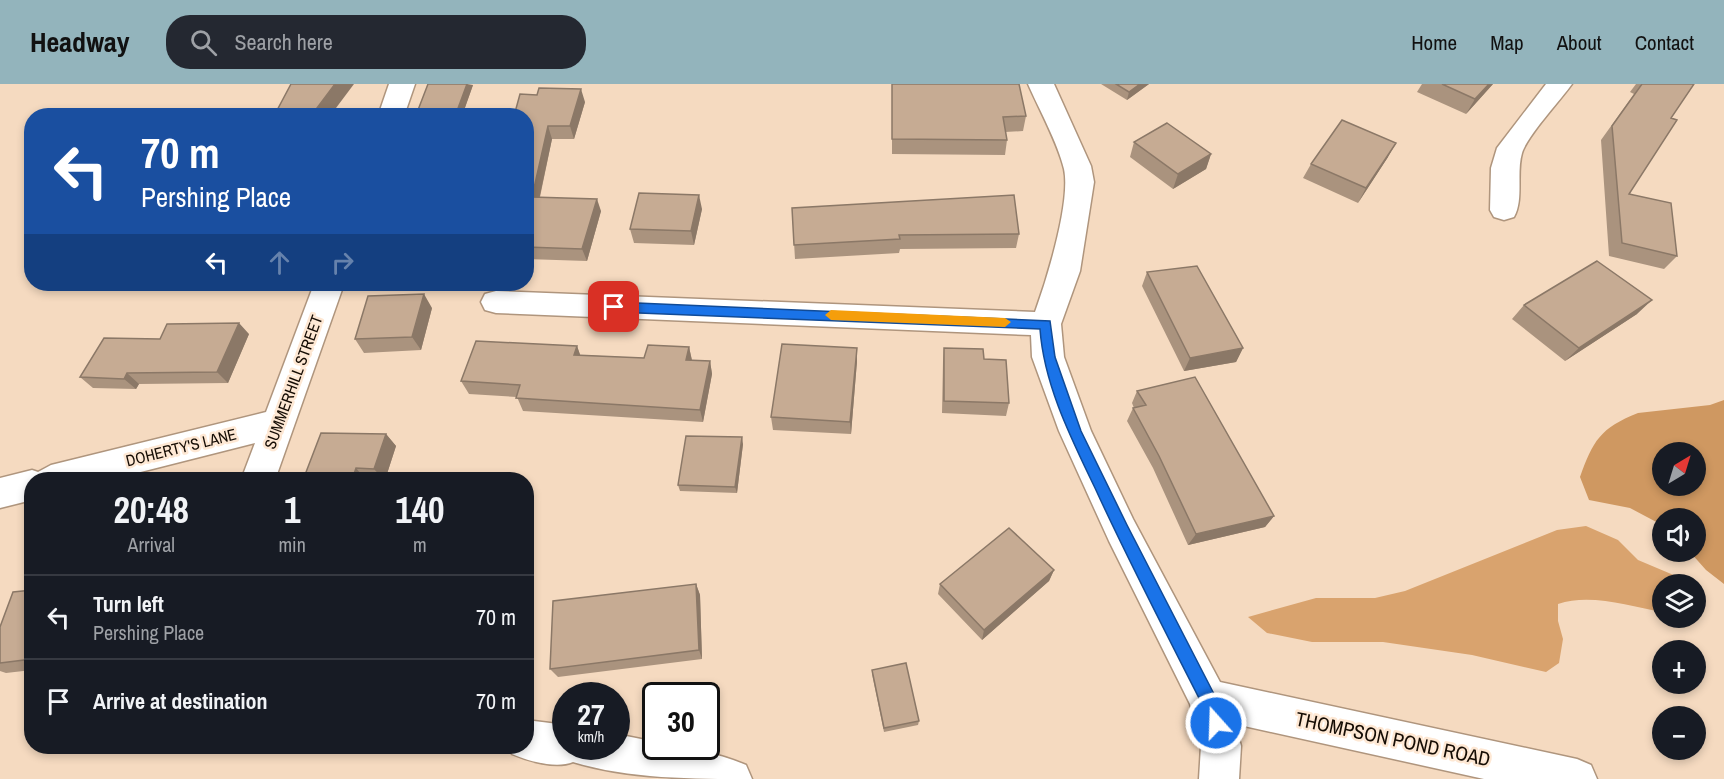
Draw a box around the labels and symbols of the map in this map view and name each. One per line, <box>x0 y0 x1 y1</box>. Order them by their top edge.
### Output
pin <box>588 281 639 332</box>
street label: SUMMERHILL STREET <box>259 312 327 452</box>
street label: DOHERTY'S LANE <box>123 423 239 471</box>
north arrow <box>1652 442 1706 496</box>
speed limit sign: 30 <box>642 682 720 760</box>
position arrow <box>1184 691 1248 755</box>
street label: THOMPSON POND ROAD <box>1293 705 1493 772</box>

